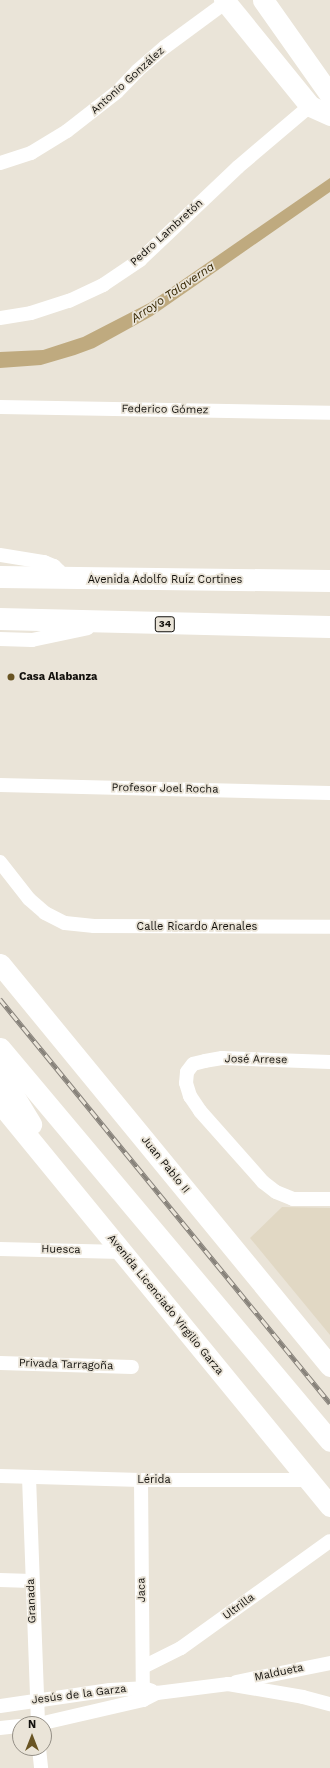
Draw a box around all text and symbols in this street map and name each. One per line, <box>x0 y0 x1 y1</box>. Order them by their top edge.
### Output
street label: Antonio González <box>89 45 167 117</box>
street label: Pedro Lambretón <box>128 197 206 269</box>
water label: Arroyo Talaverna <box>128 260 218 326</box>
street label: Federico Gómez <box>121 403 209 417</box>
street label: Avenida Adolfo Ruíz Cortines <box>87 573 243 587</box>
road number: 34 <box>154 616 176 632</box>
place label: Casa Alabanza <box>19 670 98 684</box>
marker: Casa Alabanza <box>6 672 16 682</box>
street label: Profesor Joel Rocha <box>111 781 219 797</box>
street label: Calle Ricardo Arenales <box>136 920 258 934</box>
street label: José Arrese <box>224 1053 288 1067</box>
street label: Juan Pablo II <box>138 1134 192 1196</box>
street label: Avenida Licenciado Virgilio Garza <box>104 1232 226 1378</box>
street label: Huesca <box>41 1243 81 1257</box>
street label: Privada Tarragoña <box>18 1357 114 1373</box>
street label: Lérida <box>137 1473 171 1487</box>
street label: Granada <box>25 1578 39 1624</box>
street label: Jaca <box>135 1578 149 1602</box>
street label: Ultrilla <box>221 1591 257 1623</box>
street label: Maldueta <box>253 1661 305 1685</box>
street label: Jesús de la Garza <box>31 1683 127 1707</box>
north arrow <box>12 1716 52 1756</box>
text: N <box>28 1718 36 1731</box>

